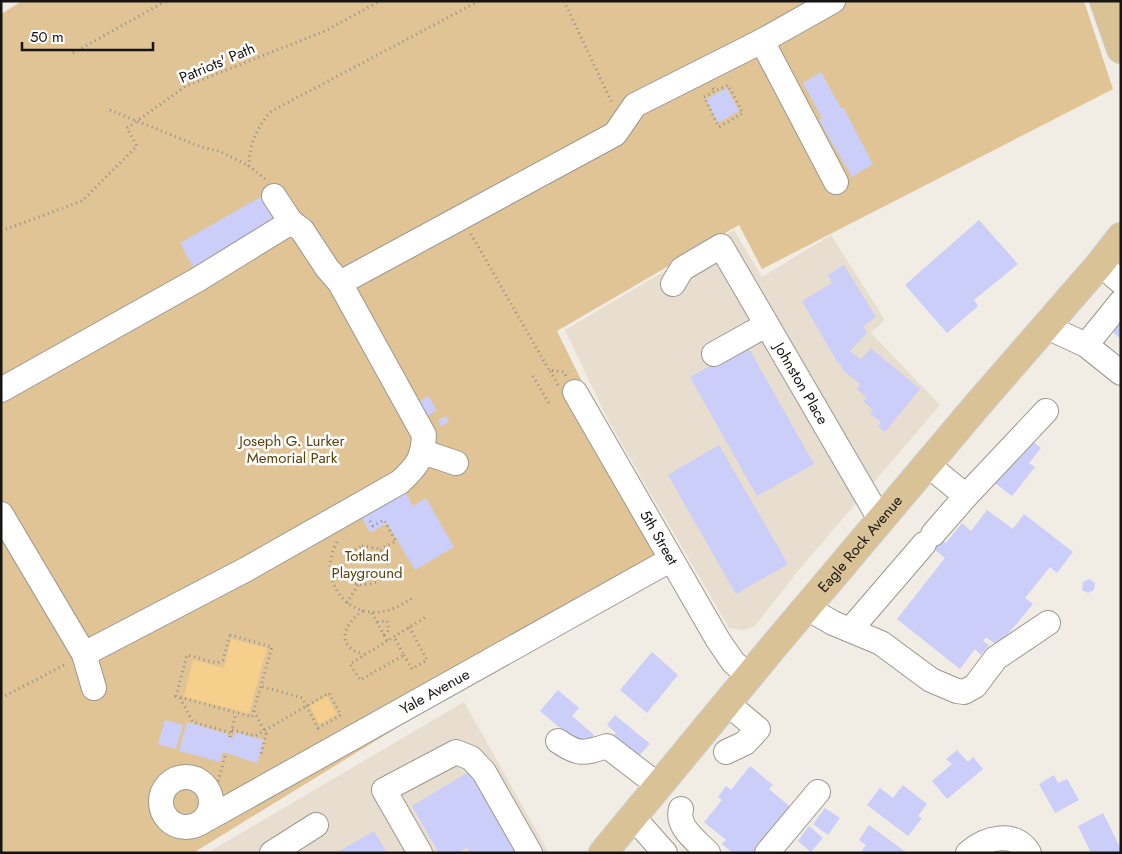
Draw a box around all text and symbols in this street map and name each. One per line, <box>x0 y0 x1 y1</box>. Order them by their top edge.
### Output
scale bar <box>22 20 154 52</box>
text: 50 m <box>30 26 64 48</box>
street label: Patriots' Path <box>176 37 258 89</box>
street label: Johnston Place <box>768 337 834 429</box>
park label: Joseph G. Lurker Memorial Park <box>237 430 346 469</box>
street label: Eagle Rock Avenue <box>813 490 908 597</box>
street label: 5th Street <box>634 506 684 570</box>
park label: Totland Playground <box>331 545 403 584</box>
street label: Yale Avenue <box>396 663 474 720</box>

